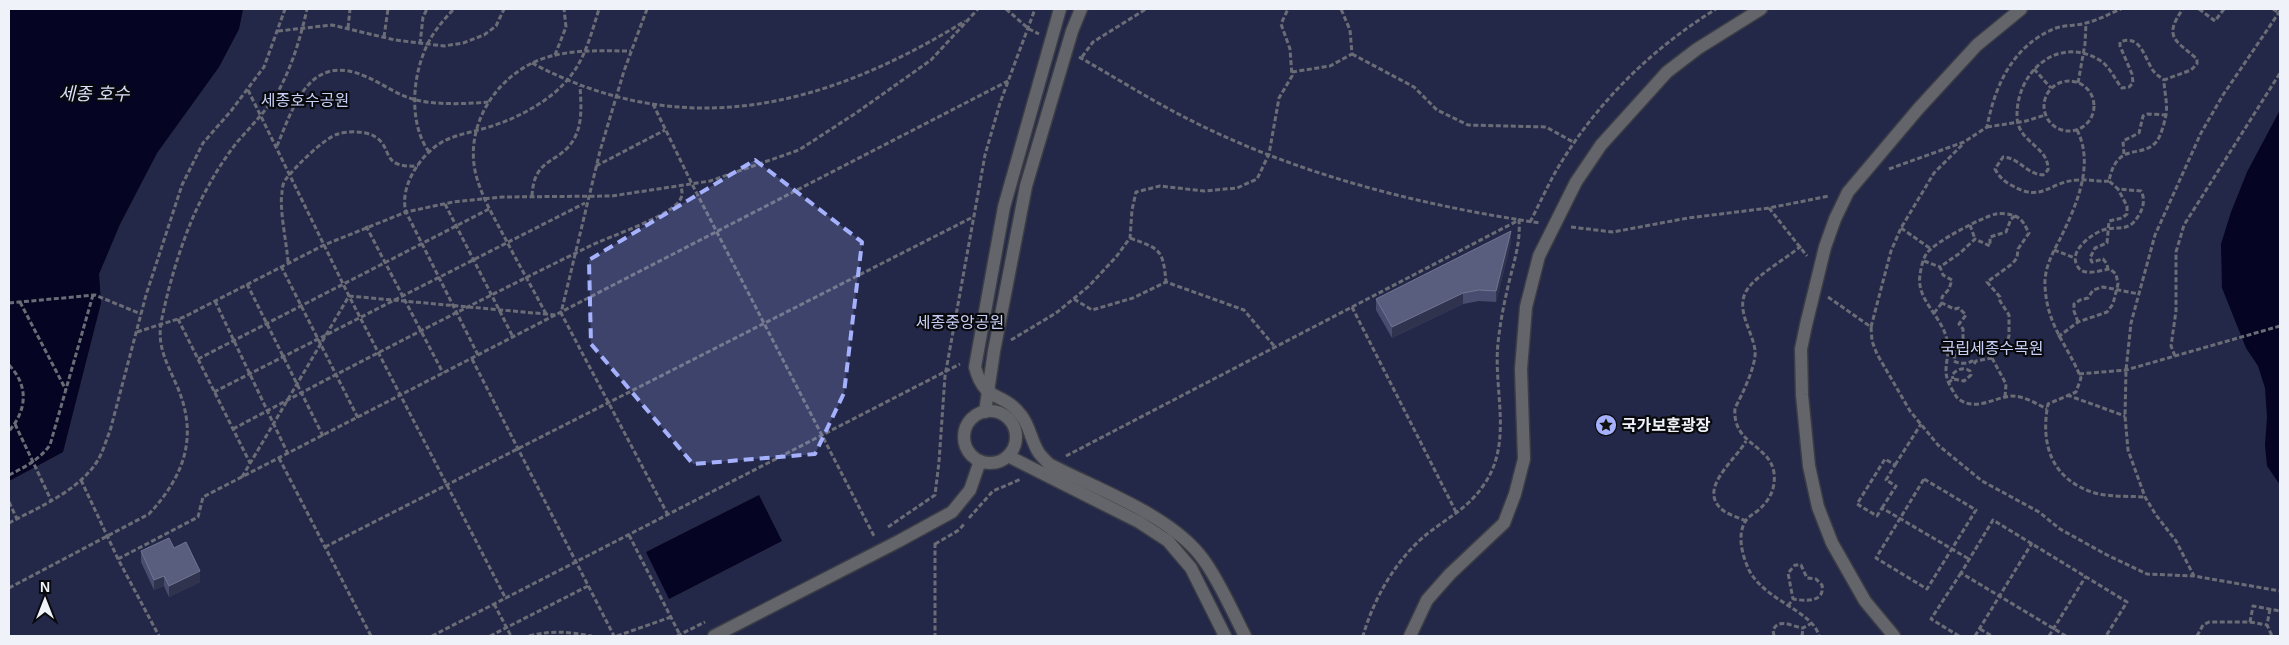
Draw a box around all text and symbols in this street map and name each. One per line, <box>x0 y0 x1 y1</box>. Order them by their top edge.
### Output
water label: 세종 호수 <box>58 84 131 104</box>
park label: 세종호수공원 <box>261 92 349 109</box>
park label: 세종중앙공원 <box>916 314 1004 331</box>
park label: 국립세종수목원 <box>1940 340 2044 357</box>
place icon: 국가보훈광장 <box>1594 413 1618 437</box>
place label: 국가보훈광장 <box>1622 417 1711 434</box>
north arrow <box>20 575 70 625</box>
text: N <box>40 579 50 595</box>

